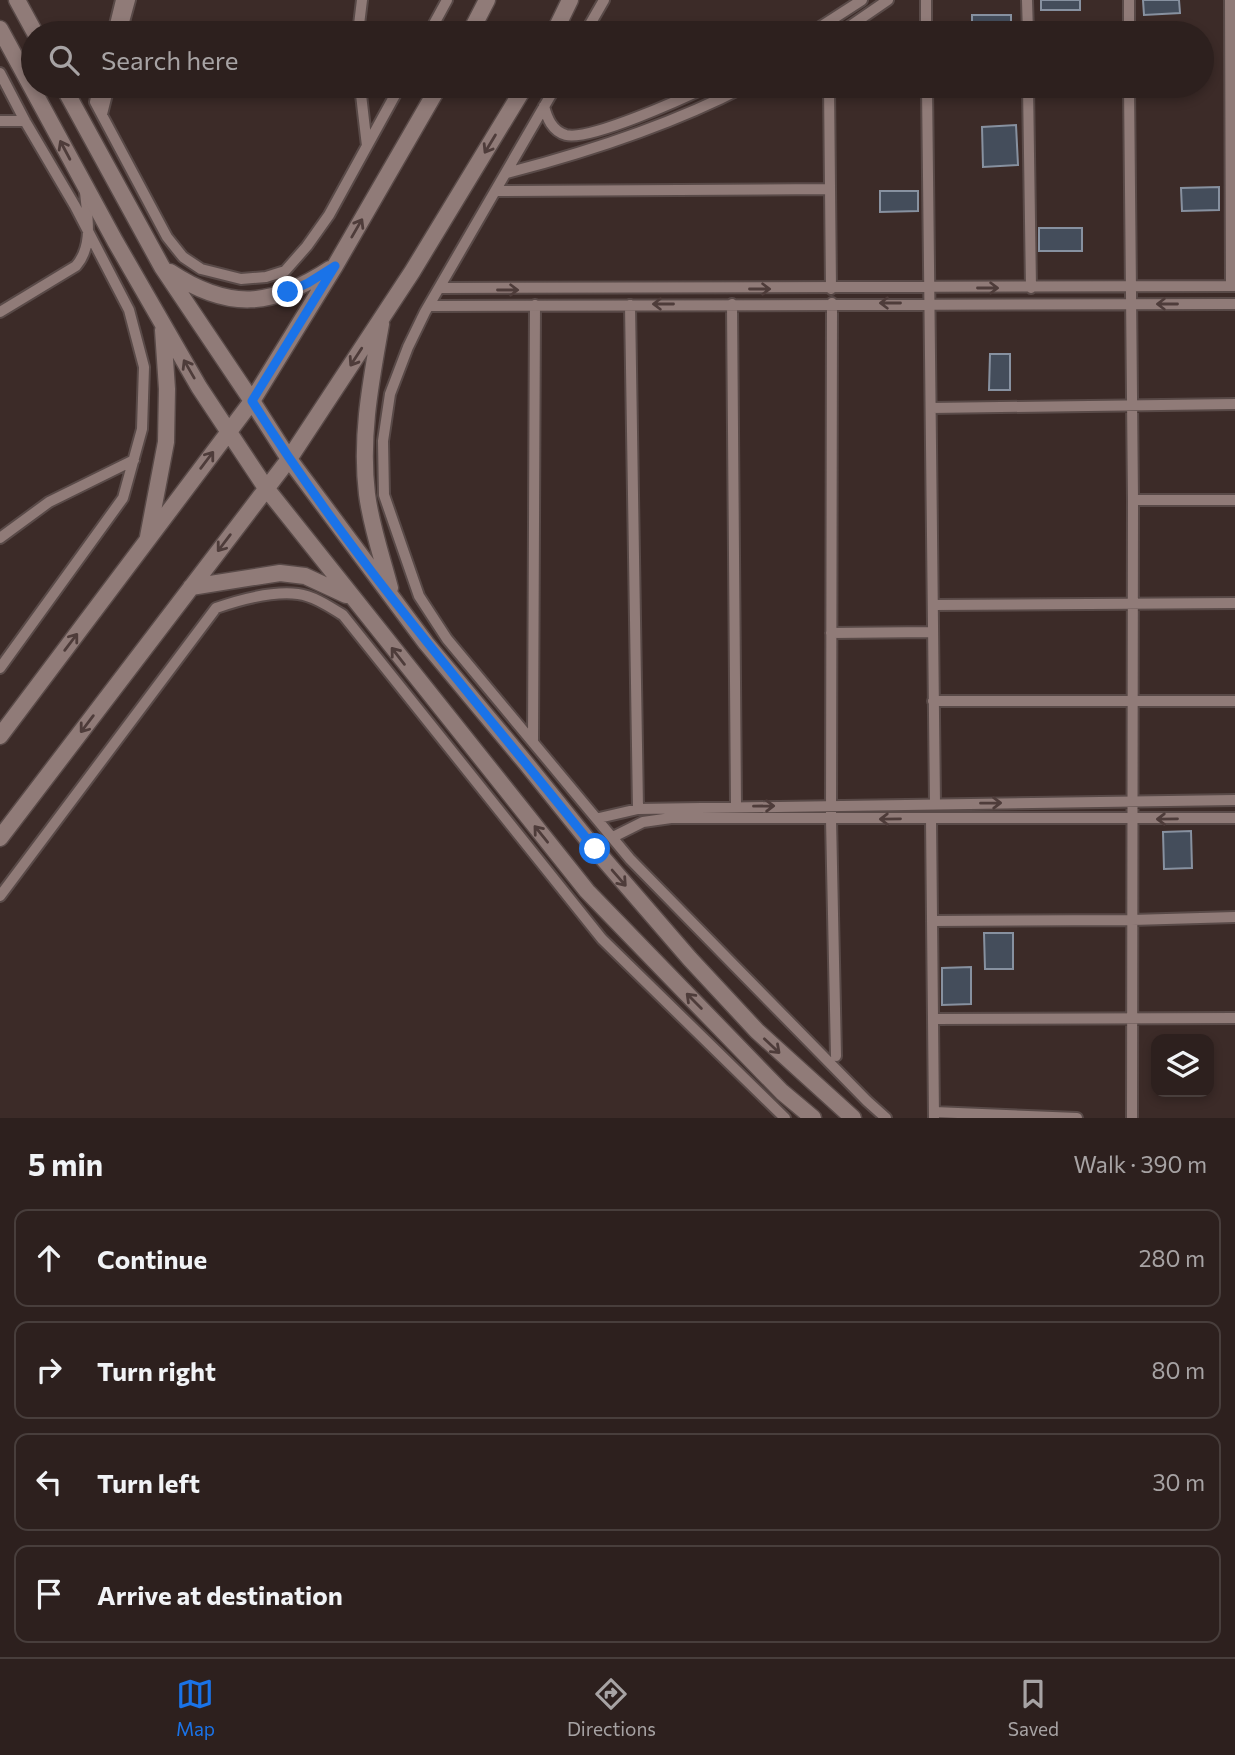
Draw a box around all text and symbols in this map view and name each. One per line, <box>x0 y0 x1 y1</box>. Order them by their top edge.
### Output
search box <box>21 21 1214 98</box>
icon: search <box>45 41 83 79</box>
text: Search here <box>101 44 239 75</box>
one-way arrow <box>483 134 497 154</box>
one-way arrow <box>58 140 72 160</box>
one-way arrow <box>350 219 364 239</box>
route end <box>272 276 303 307</box>
one-way arrow <box>976 281 999 295</box>
one-way arrow <box>749 282 772 296</box>
one-way arrow <box>497 283 520 297</box>
one-way arrow <box>879 296 902 310</box>
one-way arrow <box>652 297 675 311</box>
one-way arrow <box>1156 297 1179 311</box>
one-way arrow <box>348 347 363 366</box>
one-way arrow <box>182 360 196 380</box>
one-way arrow <box>200 452 215 470</box>
one-way arrow <box>217 533 232 552</box>
one-way arrow <box>63 634 78 652</box>
one-way arrow <box>391 648 406 666</box>
one-way arrow <box>79 714 94 733</box>
one-way arrow <box>979 796 1002 810</box>
one-way arrow <box>752 799 775 813</box>
one-way arrow <box>879 812 902 826</box>
one-way arrow <box>1156 812 1179 826</box>
one-way arrow <box>533 825 549 843</box>
route start <box>579 833 610 864</box>
one-way arrow <box>611 868 627 886</box>
one-way arrow <box>686 993 703 1010</box>
map controls <box>1151 1034 1214 1097</box>
button: layers <box>1151 1034 1214 1097</box>
one-way arrow <box>764 1037 781 1054</box>
text: 5 min <box>28 1145 103 1182</box>
text: Walk · 390 m <box>1074 1150 1207 1178</box>
icon: ahead <box>30 1239 68 1277</box>
text: Continue <box>97 1243 207 1274</box>
text: 280 m <box>1139 1244 1205 1272</box>
icon: right <box>30 1351 68 1389</box>
text: Turn right <box>97 1355 216 1386</box>
text: 80 m <box>1152 1356 1205 1384</box>
icon: left <box>30 1463 68 1501</box>
text: Turn left <box>97 1467 200 1498</box>
text: 30 m <box>1152 1468 1205 1496</box>
icon: arrive <box>30 1575 68 1613</box>
text: Arrive at destination <box>97 1579 343 1610</box>
tab: Map <box>176 1675 215 1740</box>
tab: Directions <box>567 1675 656 1740</box>
tab: Saved <box>1008 1675 1059 1740</box>

